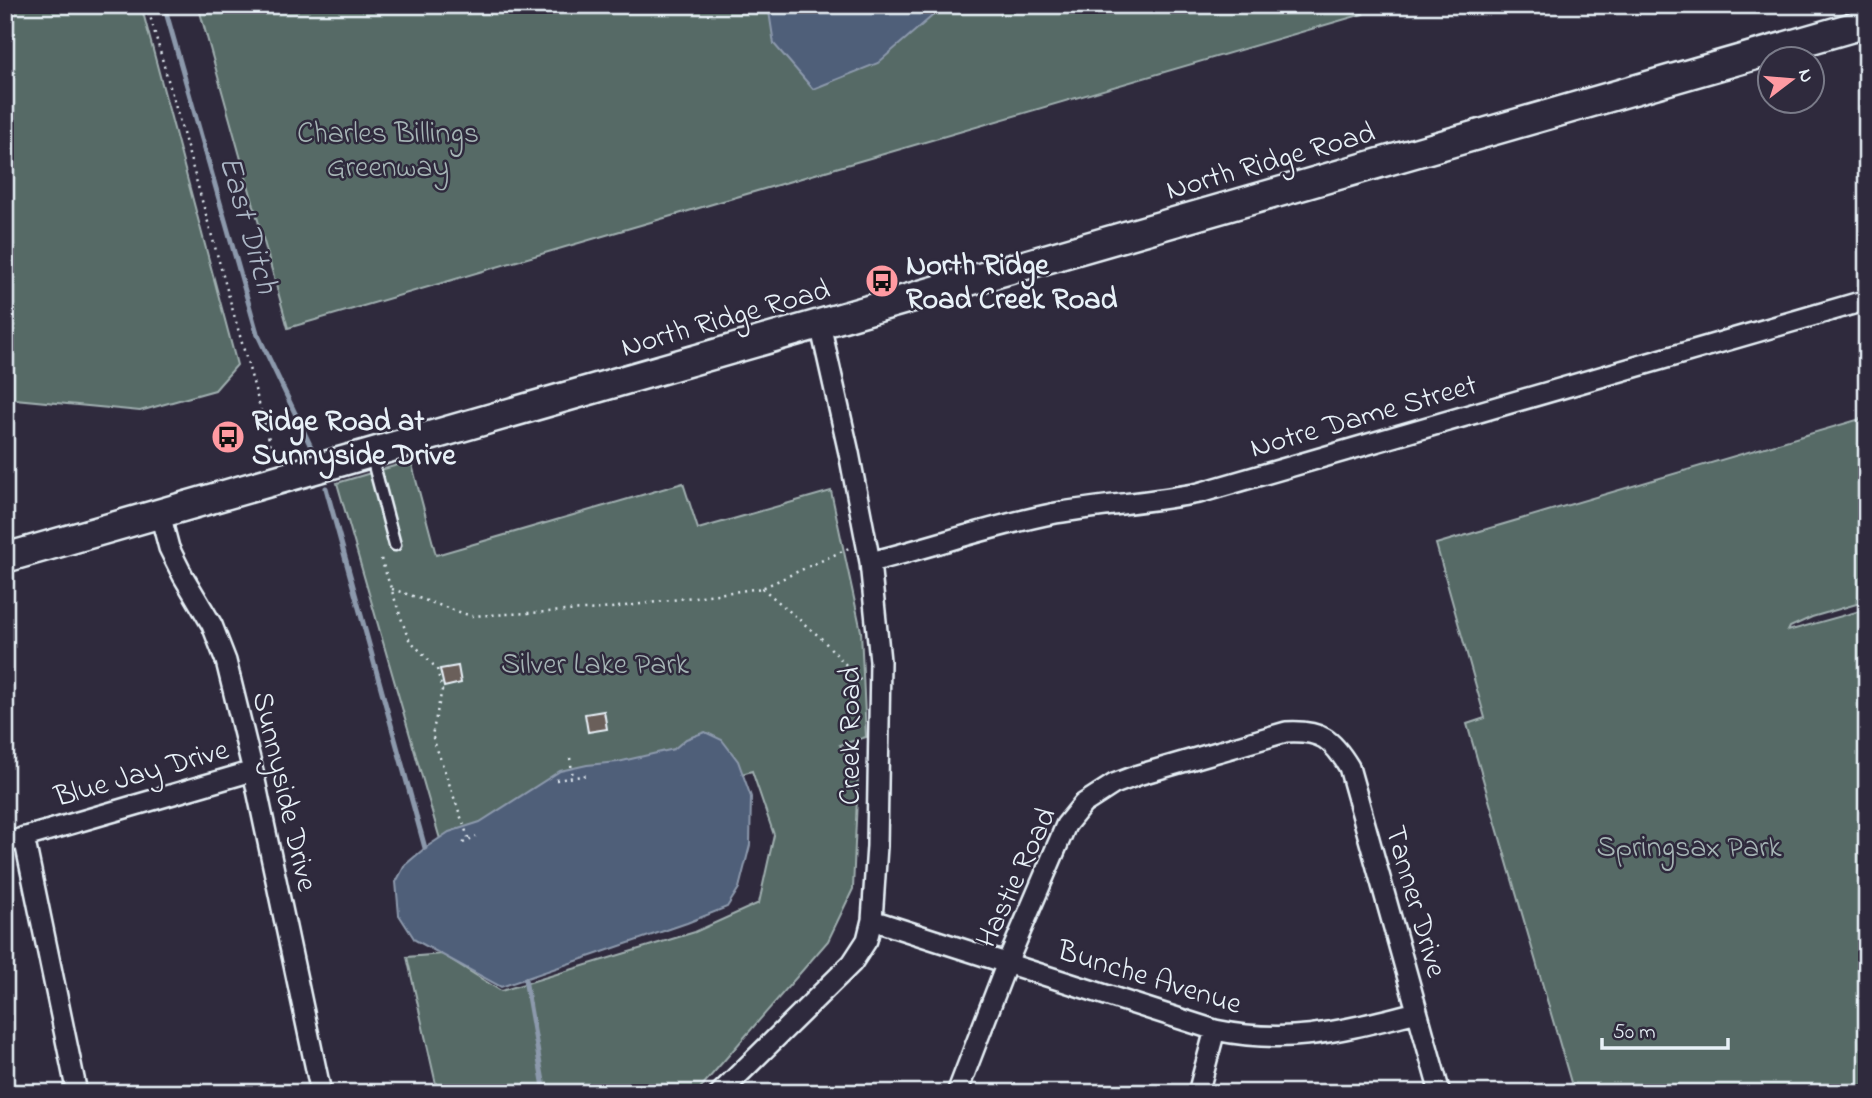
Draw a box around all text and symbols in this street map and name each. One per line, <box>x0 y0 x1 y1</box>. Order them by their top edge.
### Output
north arrow <box>1756 46 1826 116</box>
text: N <box>1790 66 1820 86</box>
street label: North Ridge Road <box>1161 112 1381 214</box>
park label: Charles Billings Greenway <box>297 113 479 191</box>
water label: East Ditch <box>205 151 289 300</box>
place label: North Ridge Road Creek Road <box>906 245 1117 323</box>
bus stop icon: North Ridge Road Creek Road <box>863 262 901 300</box>
street label: North Ridge Road <box>616 269 836 371</box>
street label: Notre Dame Street <box>1245 364 1482 471</box>
place label: Ridge Road at Sunnyside Drive <box>252 401 457 479</box>
bus stop icon: Ridge Road at Sunnyside Drive <box>209 418 247 456</box>
park label: Silver Lake Park <box>501 644 690 688</box>
street label: Creek Road <box>830 667 874 805</box>
street label: Sunnyside Drive <box>239 687 328 896</box>
street label: Blue Jay Drive <box>49 729 235 821</box>
street label: Hastie Road <box>966 801 1070 956</box>
street label: Tanner Drive <box>1371 821 1457 983</box>
park label: Springsax Park <box>1596 827 1782 871</box>
street label: Bunche Avenue <box>1051 930 1247 1028</box>
scale bar <box>1602 1007 1728 1051</box>
text: 50 m <box>1613 1018 1656 1048</box>

